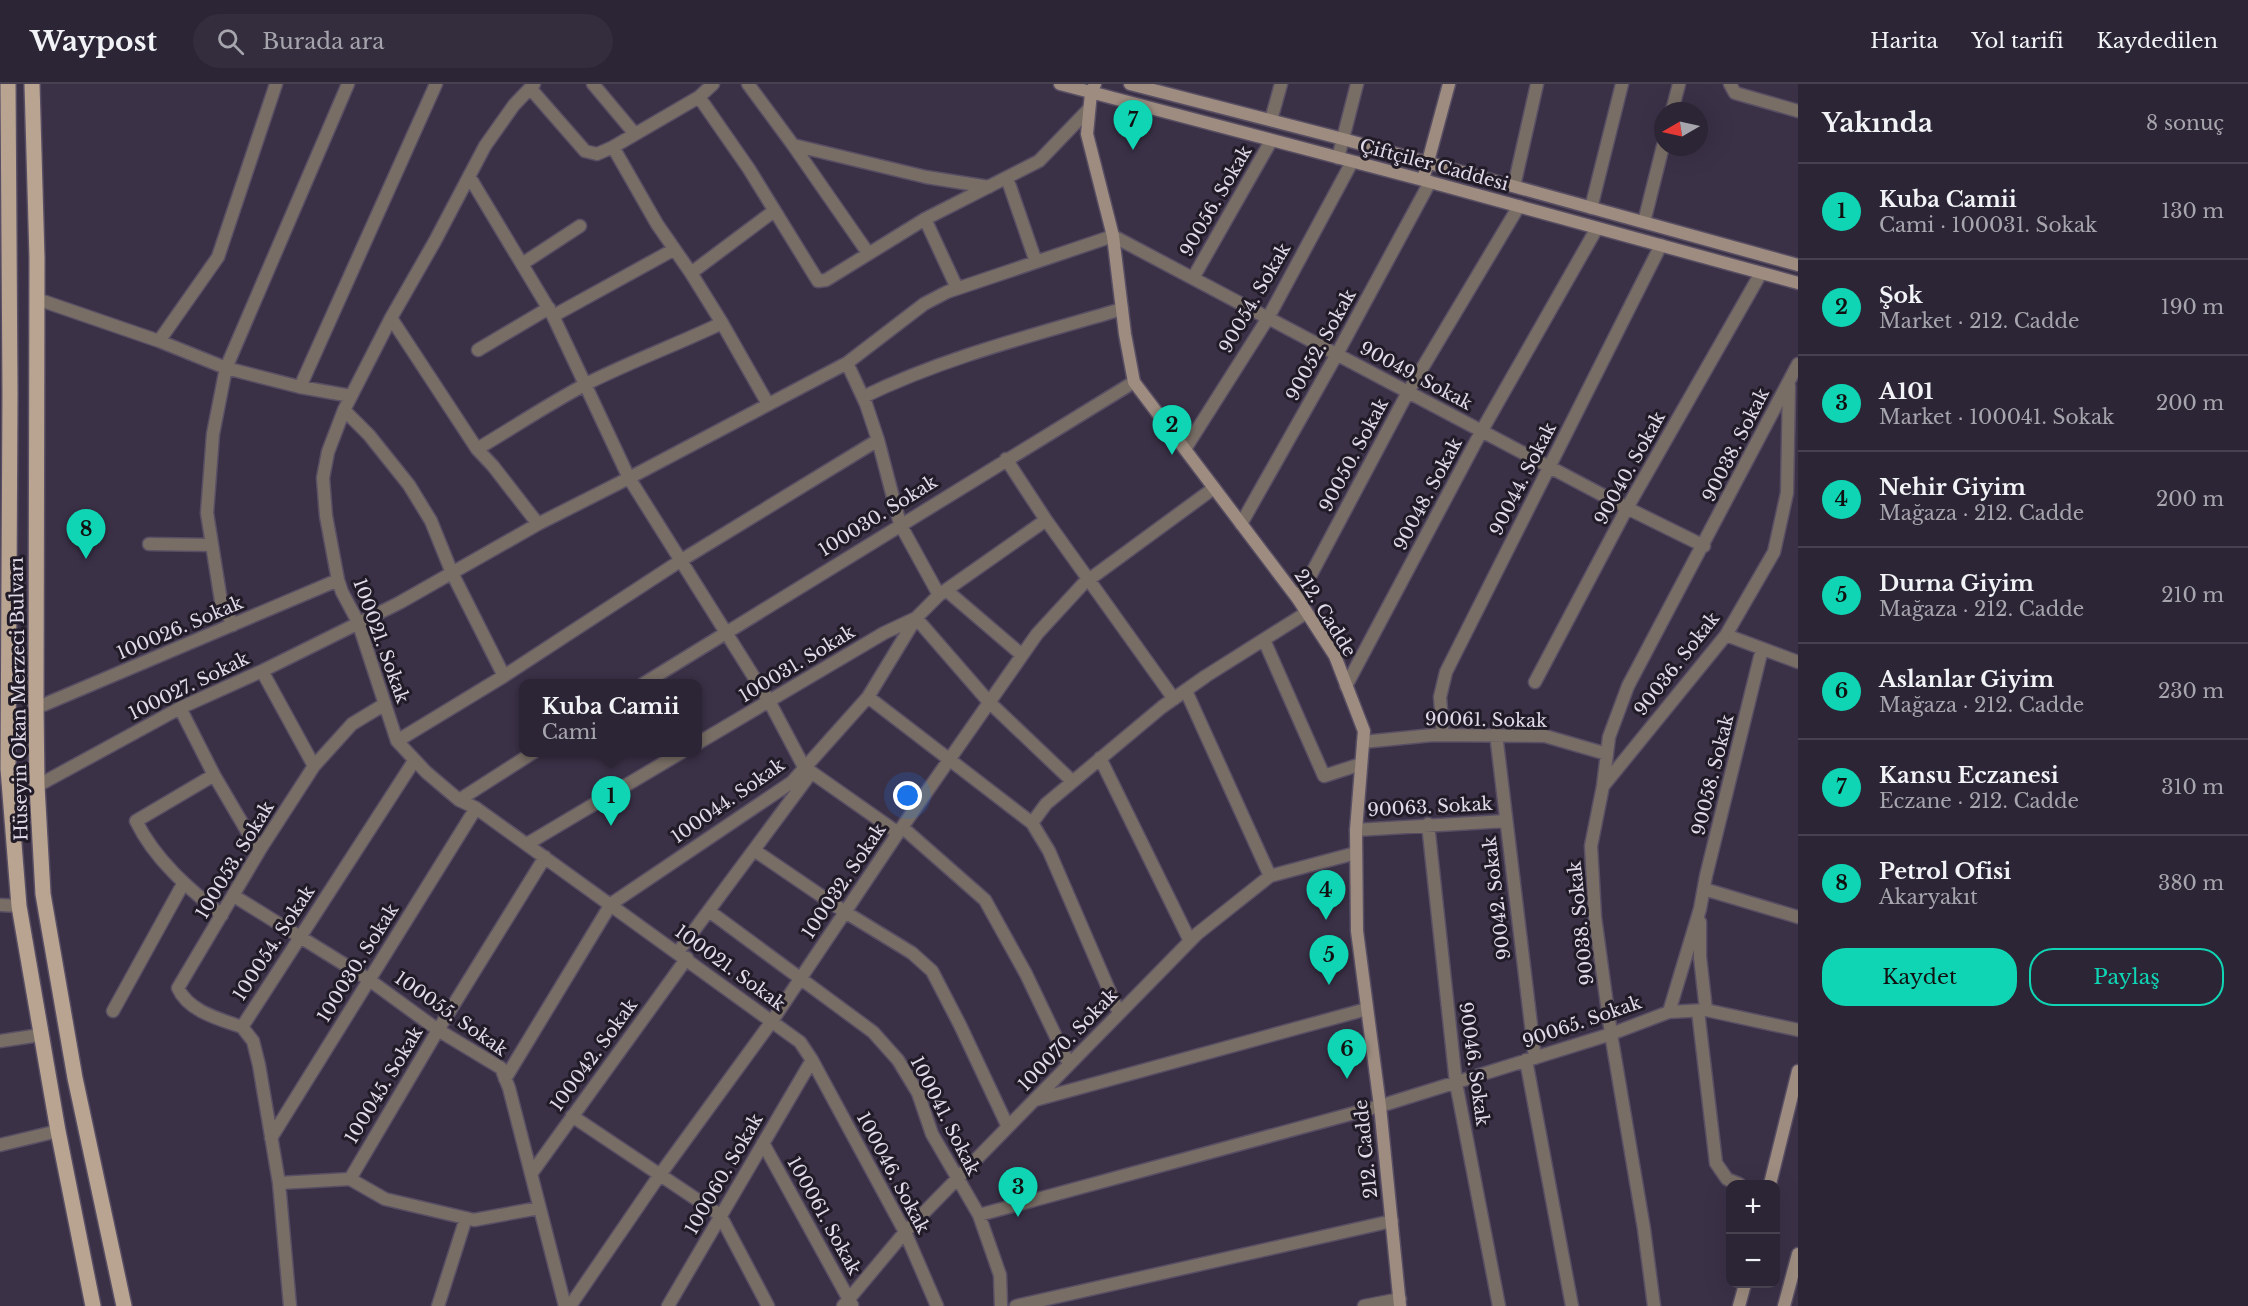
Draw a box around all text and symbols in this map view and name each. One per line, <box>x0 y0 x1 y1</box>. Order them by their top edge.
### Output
search box <box>193 14 613 68</box>
text: Waypost <box>30 24 157 59</box>
icon: search <box>214 25 247 58</box>
text: Burada ara <box>262 28 384 55</box>
text: Harita <box>1870 28 1938 54</box>
text: Yol tarifi <box>1971 28 2064 54</box>
text: Kaydedilen <box>2097 28 2218 54</box>
pin: 7 <box>1114 100 1152 150</box>
north arrow <box>1654 102 1708 156</box>
text: Yakında <box>1822 107 1933 139</box>
text: 8 sonuç <box>2146 111 2224 135</box>
street label: Çiftçiler Caddesi <box>1357 135 1511 195</box>
street label: 90056. Sokak <box>1175 142 1257 260</box>
text: Kuba Camii <box>1879 186 2017 213</box>
text: 1 <box>1837 199 1846 223</box>
text: 130 m <box>2161 199 2224 223</box>
text: Cami · 100031. Sokak <box>1879 213 2097 237</box>
street label: 90054. Sokak <box>1215 239 1295 357</box>
text: Şok <box>1879 282 1923 309</box>
street label: 90052. Sokak <box>1281 285 1361 405</box>
text: 2 <box>1835 295 1848 319</box>
text: 190 m <box>2161 295 2224 319</box>
text: Market · 212. Cadde <box>1879 309 2079 333</box>
street label: 90049. Sokak <box>1356 337 1476 415</box>
text: A101 <box>1879 378 1933 405</box>
street label: 90038. Sokak <box>1698 384 1774 506</box>
text: 3 <box>1835 391 1848 415</box>
text: 200 m <box>2156 391 2224 415</box>
street label: 90050. Sokak <box>1315 394 1393 516</box>
text: Market · 100041. Sokak <box>1879 405 2114 429</box>
pin: 2 <box>1152 406 1192 455</box>
street label: 90040. Sokak <box>1590 408 1670 528</box>
street label: 90044. Sokak <box>1485 419 1561 539</box>
street label: 90048. Sokak <box>1389 434 1467 554</box>
street label: 100030. Sokak <box>815 471 941 561</box>
text: Nehir Giyim <box>1879 474 2026 501</box>
text: 4 <box>1835 487 1848 511</box>
text: 200 m <box>2156 487 2224 511</box>
text: Mağaza · 212. Cadde <box>1879 501 2084 525</box>
pin: 8 <box>66 510 106 559</box>
street label: Hüseyin Okan Merzeci Bulvarı <box>6 557 32 841</box>
street label: 212. Cadde <box>1289 565 1361 661</box>
text: Durna Giyim <box>1879 570 2034 597</box>
street label: 100021. Sokak <box>348 576 414 706</box>
text: 5 <box>1836 583 1847 607</box>
text: 210 m <box>2161 583 2224 607</box>
street label: 100026. Sokak <box>114 592 246 664</box>
text: Mağaza · 212. Cadde <box>1879 597 2084 621</box>
street label: 90036. Sokak <box>1630 608 1724 720</box>
street label: 100031. Sokak <box>735 621 859 707</box>
street label: 100027. Sokak <box>125 647 253 725</box>
text: Aslanlar Giyim <box>1879 666 2054 693</box>
popup <box>519 679 702 757</box>
text: 6 <box>1835 679 1848 703</box>
text: 230 m <box>2158 679 2224 703</box>
text: Kuba Camii <box>542 693 679 720</box>
text: Mağaza · 212. Cadde <box>1879 693 2084 717</box>
street label: 90061. Sokak <box>1425 708 1547 732</box>
street label: 90058. Sokak <box>1687 712 1739 838</box>
text: Cami <box>542 720 597 744</box>
street label: 100044. Sokak <box>667 754 789 848</box>
text: Kansu Eczanesi <box>1879 762 2059 789</box>
text: 7 <box>1836 775 1847 799</box>
text: 310 m <box>2161 775 2224 799</box>
pin: 1 <box>592 776 630 826</box>
your location <box>893 781 922 810</box>
text: Eczane · 212. Cadde <box>1879 789 2079 813</box>
street label: 90063. Sokak <box>1367 793 1493 821</box>
street label: 100053. Sokak <box>191 797 279 923</box>
street label: 100032. Sokak <box>797 819 891 943</box>
street label: 90042. Sokak <box>1479 835 1515 961</box>
text: Petrol Ofisi <box>1879 858 2011 885</box>
street label: 90038. Sokak <box>1564 860 1598 986</box>
pin: 4 <box>1306 870 1346 920</box>
text: 8 <box>1835 871 1848 895</box>
text: 380 m <box>2158 871 2224 895</box>
street label: 100054. Sokak <box>229 881 319 1005</box>
text: Akaryakıt <box>1879 885 1978 909</box>
street label: 100030. Sokak <box>313 900 403 1026</box>
street label: 100021. Sokak <box>670 921 790 1015</box>
pin: 5 <box>1310 936 1348 985</box>
button: Kaydet <box>1822 948 2017 1006</box>
button: Paylaş <box>2029 948 2224 1006</box>
street label: 100055. Sokak <box>390 967 512 1061</box>
street label: 100070. Sokak <box>1014 984 1122 1096</box>
street label: 90065. Sokak <box>1520 991 1644 1053</box>
street label: 100042. Sokak <box>546 994 642 1116</box>
street label: 90046. Sokak <box>1454 1001 1494 1127</box>
street label: 100045. Sokak <box>340 1022 428 1148</box>
pin: 6 <box>1328 1030 1366 1079</box>
street label: 100041. Sokak <box>906 1053 984 1179</box>
street label: 212. Cadde <box>1350 1099 1382 1199</box>
street label: 100046. Sokak <box>852 1109 934 1237</box>
street label: 100060. Sokak <box>680 1110 768 1238</box>
street label: 100061. Sokak <box>782 1153 866 1279</box>
pin: 3 <box>998 1168 1038 1217</box>
map controls <box>1726 1180 1780 1288</box>
button: + <box>1726 1180 1780 1234</box>
button: − <box>1726 1234 1780 1288</box>

